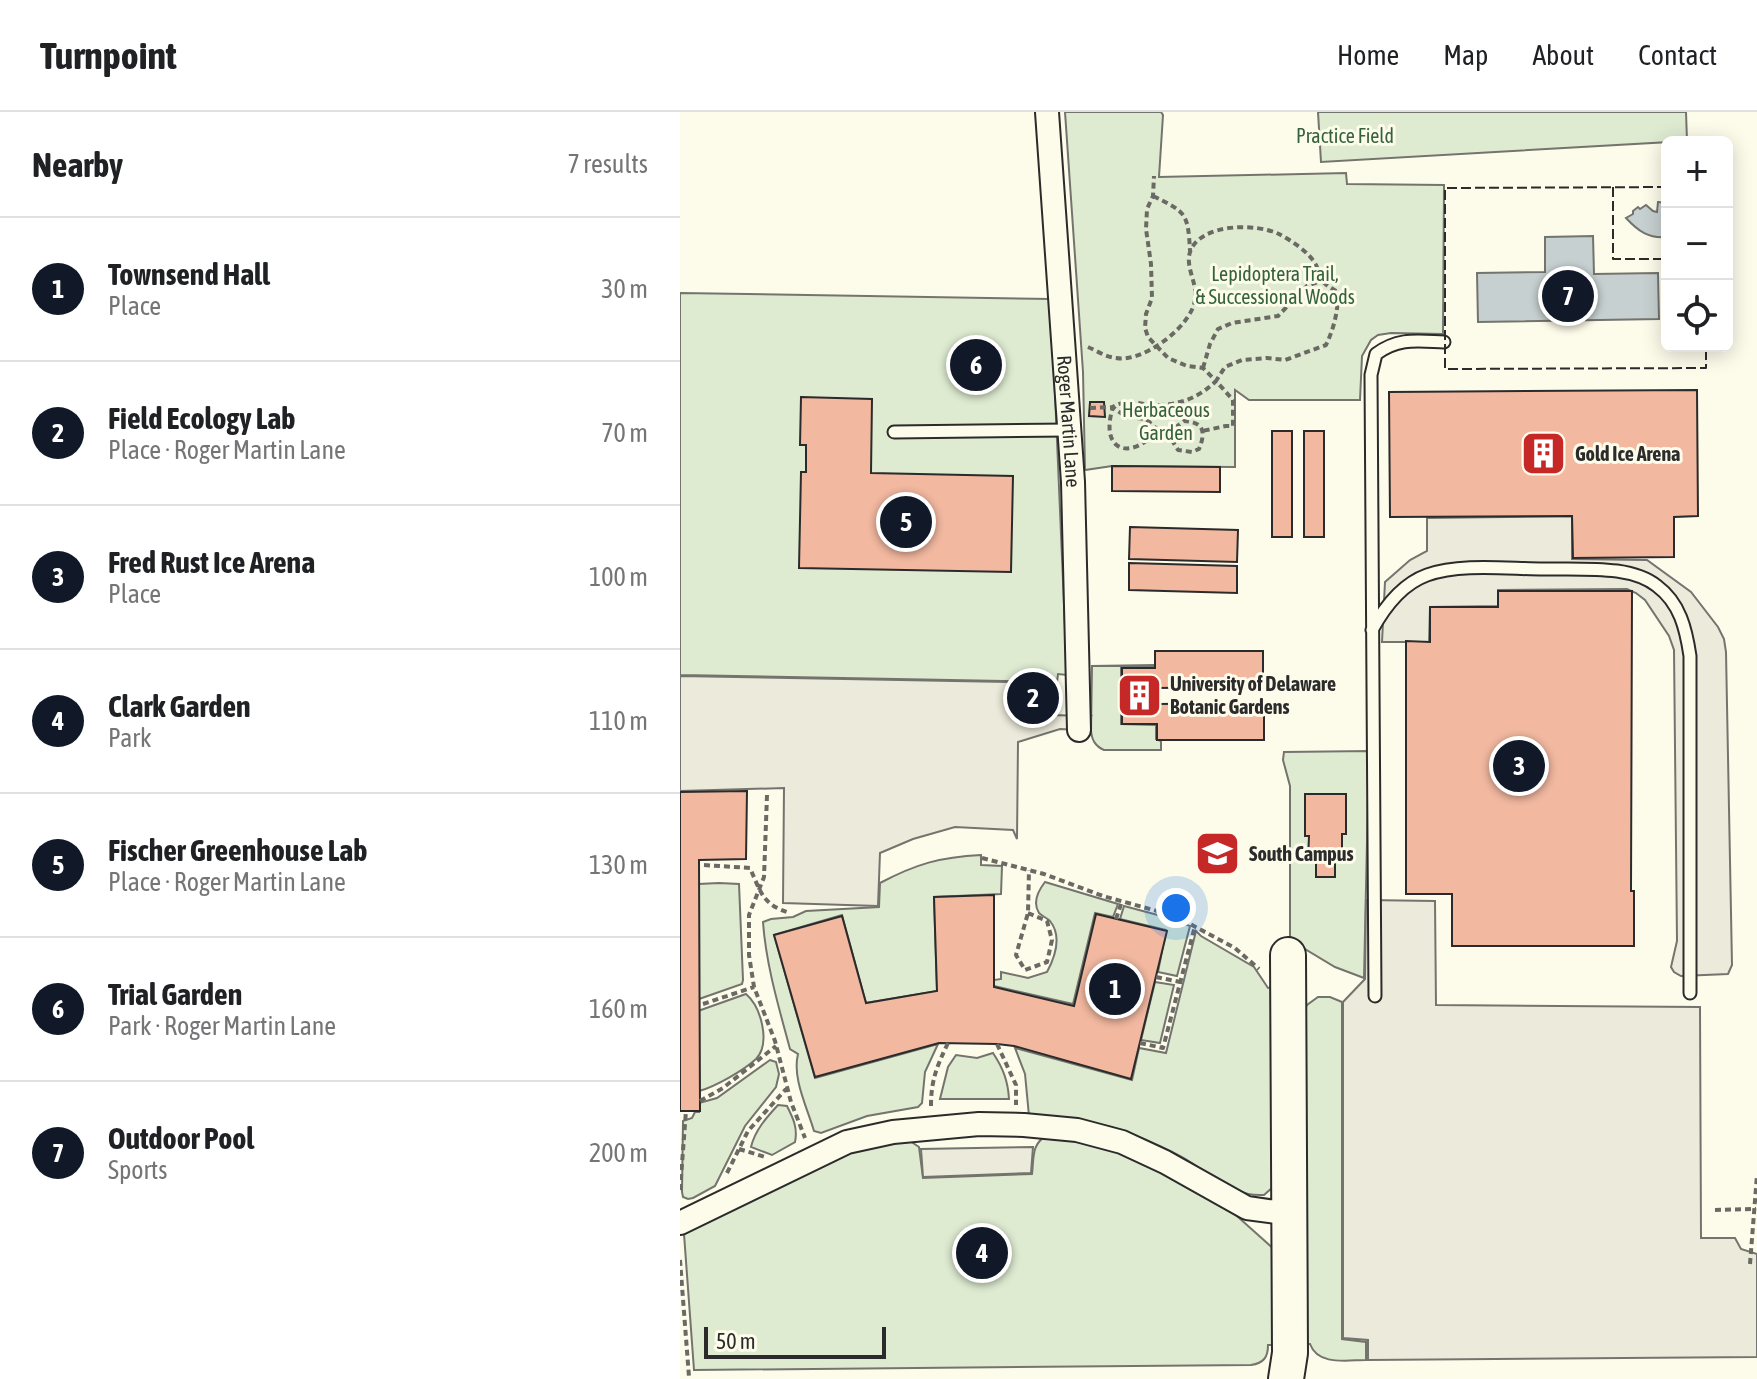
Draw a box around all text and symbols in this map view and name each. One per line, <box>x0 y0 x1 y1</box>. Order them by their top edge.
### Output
text: Turnpoint <box>40 34 177 77</box>
text: Home <box>1337 39 1399 71</box>
text: Map <box>1443 39 1488 71</box>
text: About <box>1532 39 1594 71</box>
text: Contact <box>1638 39 1717 71</box>
park label: Practice Field <box>1296 124 1394 147</box>
map controls <box>1661 136 1733 352</box>
button: + <box>1661 136 1733 208</box>
text: Nearby <box>32 145 123 184</box>
text: 7 results <box>567 149 648 179</box>
button: − <box>1661 208 1733 280</box>
text: Townsend Hall <box>108 257 270 291</box>
park label: Lepidoptera Trail, & Successional Woods <box>1195 262 1355 308</box>
pin: 7 <box>1542 266 1594 326</box>
text: 1 <box>52 274 64 304</box>
text: 30 m <box>601 274 648 304</box>
button: locate <box>1661 280 1733 352</box>
text: Place <box>108 291 161 321</box>
pin: 6 <box>950 335 1002 395</box>
street label: Roger Martin Lane <box>1053 354 1085 488</box>
park label: Herbaceous Garden <box>1122 398 1210 444</box>
text: Field Ecology Lab <box>108 401 295 435</box>
text: 2 <box>52 418 64 448</box>
text: 70 m <box>601 418 648 448</box>
building icon: Gold Ice Arena <box>1520 430 1568 478</box>
text: Place · Roger Martin Lane <box>108 435 346 465</box>
place label: Gold Ice Arena <box>1575 442 1680 465</box>
pin: 5 <box>880 492 932 552</box>
text: Fred Rust Ice Arena <box>108 545 315 579</box>
text: 3 <box>52 562 64 592</box>
text: 100 m <box>589 562 648 592</box>
text: Place <box>108 579 161 609</box>
pin: 2 <box>1007 668 1059 728</box>
building icon: University of Delaware Botanic Gardens <box>1115 671 1163 719</box>
place label: University of Delaware Botanic Gardens <box>1170 672 1336 718</box>
text: Clark Garden <box>108 689 251 723</box>
text: 4 <box>52 706 64 736</box>
text: 110 m <box>589 706 648 736</box>
text: Park <box>108 723 151 753</box>
pin: 3 <box>1493 736 1545 796</box>
school or university icon: South Campus <box>1194 830 1242 878</box>
text: Fischer Greenhouse Lab <box>108 833 367 867</box>
place label: South Campus <box>1249 842 1354 865</box>
text: 5 <box>52 850 64 880</box>
text: 130 m <box>589 850 648 880</box>
text: Place · Roger Martin Lane <box>108 867 346 897</box>
your location <box>1156 888 1196 928</box>
pin: 1 <box>1089 959 1141 1019</box>
text: Trial Garden <box>108 977 242 1011</box>
text: 6 <box>52 994 64 1024</box>
text: 160 m <box>589 994 648 1024</box>
text: Park · Roger Martin Lane <box>108 1011 336 1041</box>
text: Outdoor Pool <box>108 1121 254 1155</box>
text: 7 <box>52 1138 64 1168</box>
text: 200 m <box>589 1138 648 1168</box>
text: Sports <box>108 1155 168 1185</box>
pin: 4 <box>956 1223 1008 1283</box>
scale bar <box>704 1323 886 1359</box>
text: 50 m <box>716 1328 756 1354</box>

